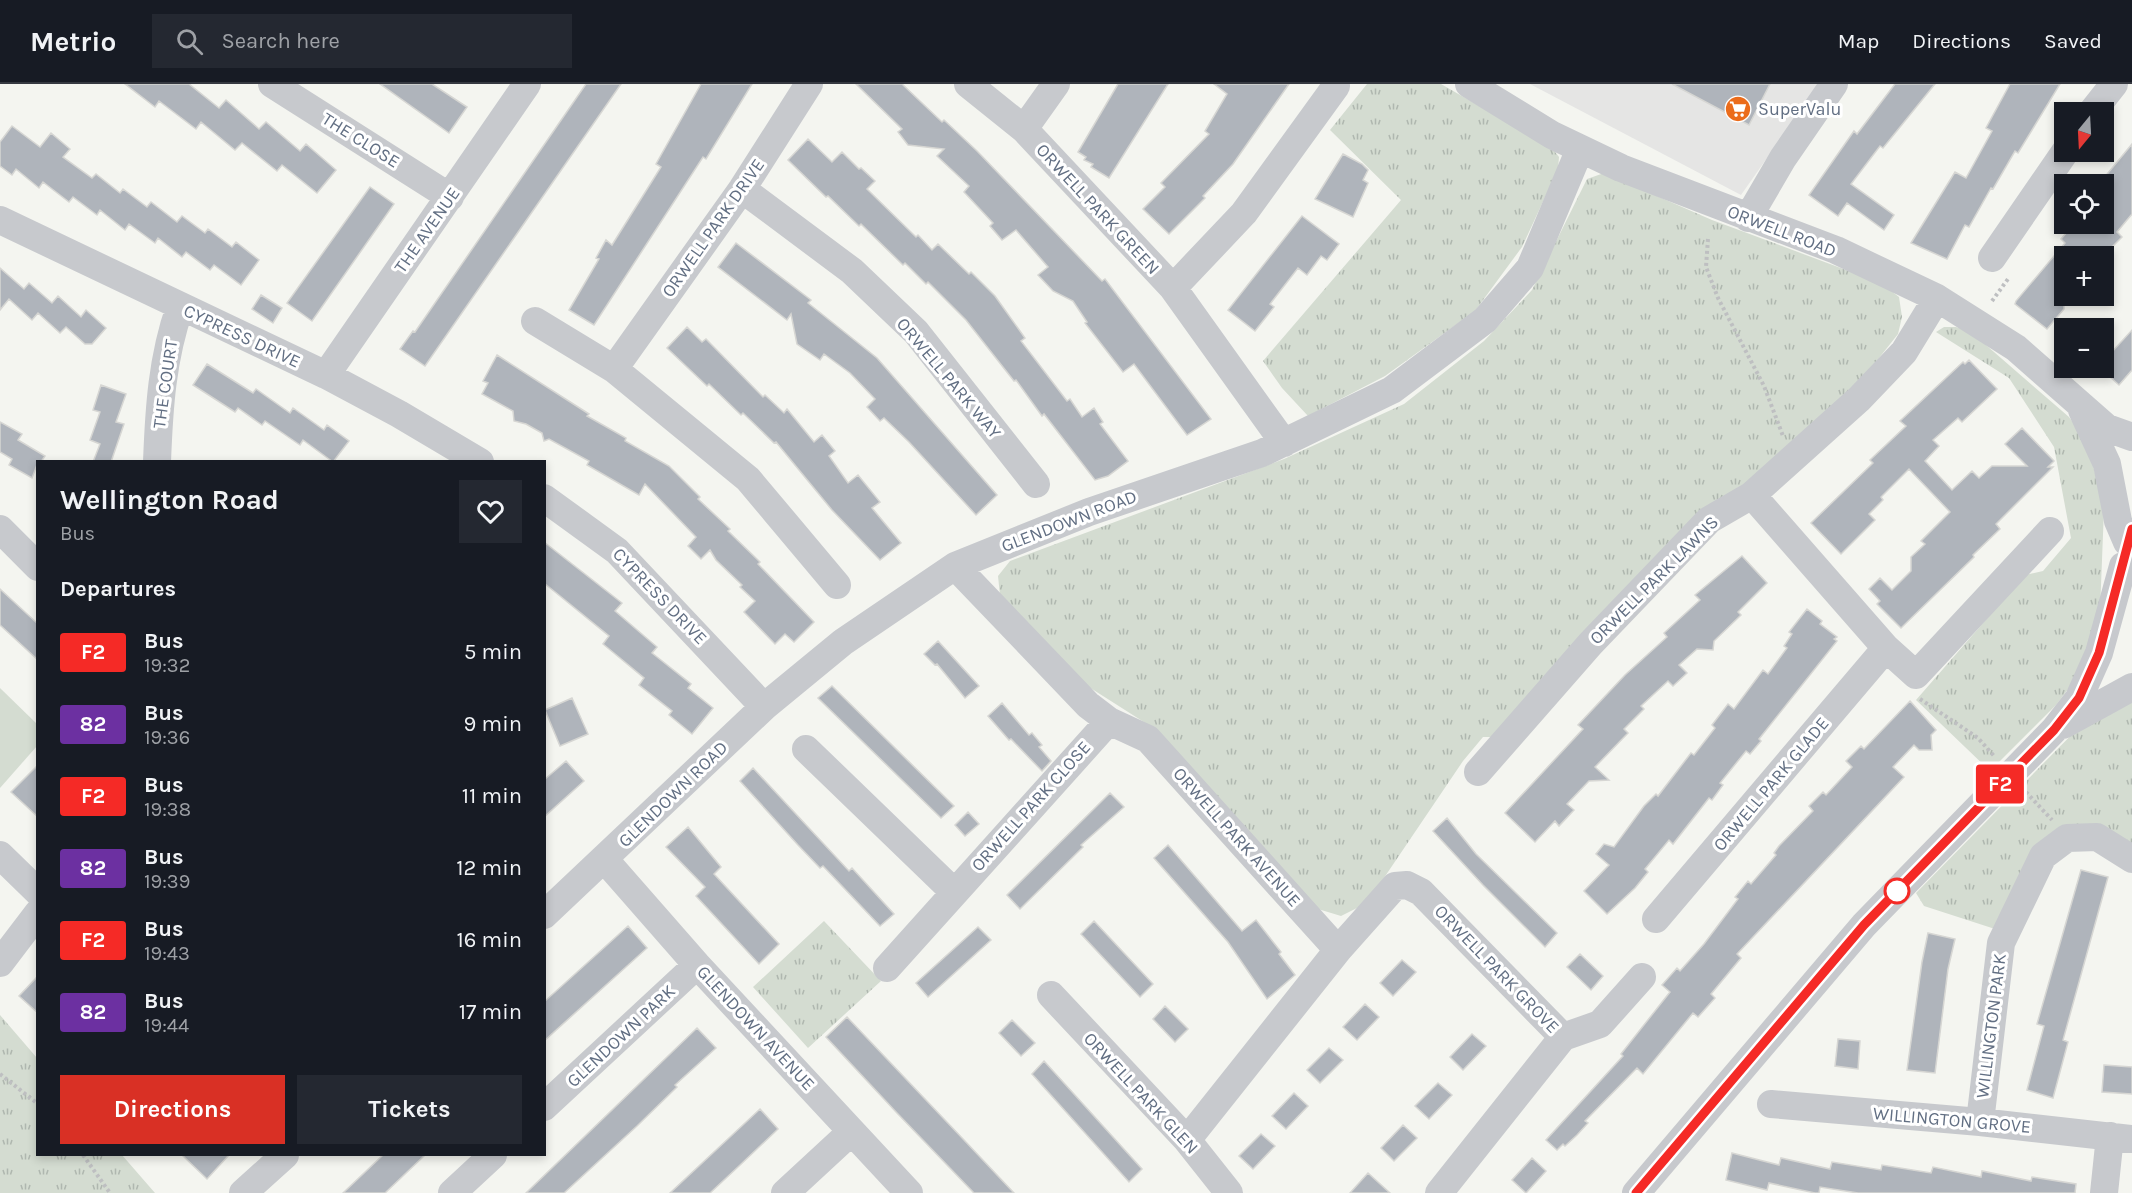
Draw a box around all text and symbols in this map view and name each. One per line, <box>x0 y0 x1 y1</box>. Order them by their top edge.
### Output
search box <box>152 14 572 68</box>
text: Metrio <box>30 25 116 58</box>
icon: search <box>173 25 206 58</box>
text: Search here <box>221 28 340 54</box>
text: Map <box>1838 29 1879 53</box>
text: Directions <box>1912 29 2011 53</box>
text: Saved <box>2044 29 2102 53</box>
supermarket icon: SuperValu <box>1723 94 1753 124</box>
place label: SuperValu <box>1758 98 1841 120</box>
north arrow <box>2054 102 2114 162</box>
map controls <box>2054 102 2114 378</box>
street label: THE CLOSE <box>318 107 404 173</box>
street label: ORWELL PARK GREEN <box>1032 139 1164 279</box>
street label: ORWELL PARK DRIVE <box>657 155 769 301</box>
button: locate <box>2054 174 2114 234</box>
street label: THE AVENUE <box>389 183 465 277</box>
street label: ORWELL ROAD <box>1724 200 1840 262</box>
button: + <box>2054 246 2114 306</box>
street label: CYPRESS DRIVE <box>180 299 304 373</box>
street label: ORWELL PARK WAY <box>892 313 1006 443</box>
button: − <box>2054 318 2114 378</box>
street label: THE COURT <box>148 338 182 430</box>
button: heart <box>459 480 522 543</box>
text: Wellington Road <box>60 483 279 516</box>
street label: GLENDOWN ROAD <box>998 485 1140 557</box>
street label: ORWELL PARK LAWNS <box>1585 511 1723 649</box>
text: Bus <box>60 522 95 545</box>
street label: CYPRESS DRIVE <box>608 543 712 649</box>
text: Departures <box>60 576 176 602</box>
text: Bus <box>144 628 184 654</box>
text: 5 min <box>464 639 522 665</box>
text: F2 <box>81 640 105 664</box>
text: 19:32 <box>144 654 190 677</box>
text: Bus <box>144 700 184 726</box>
text: 9 min <box>464 711 522 737</box>
text: 82 <box>80 712 106 736</box>
street label: ORWELL PARK GLADE <box>1709 713 1833 855</box>
text: 19:36 <box>144 726 190 749</box>
street label: GLENDOWN ROAD <box>614 736 732 852</box>
street label: ORWELL PARK CLOSE <box>967 736 1095 876</box>
street label: ORWELL PARK AVENUE <box>1169 763 1305 911</box>
line badge: F2 <box>1973 764 2027 804</box>
text: Bus <box>144 772 184 798</box>
text: F2 <box>1988 772 2012 796</box>
text: 11 min <box>462 783 522 809</box>
text: F2 <box>81 784 105 808</box>
text: 19:38 <box>144 798 191 821</box>
text: Bus <box>144 844 184 870</box>
text: 12 min <box>456 855 522 881</box>
text: 82 <box>80 856 106 880</box>
text: 19:39 <box>144 870 190 893</box>
unlabelled marker <box>1884 878 1910 904</box>
street label: ORWELL PARK GROVE <box>1430 900 1564 1038</box>
text: Bus <box>144 916 184 942</box>
text: 16 min <box>456 927 522 953</box>
text: F2 <box>81 928 105 952</box>
text: 19:43 <box>144 942 190 965</box>
street label: WILLINGTON PARK <box>1971 952 2011 1100</box>
street label: GLENDOWN AVENUE <box>692 961 820 1095</box>
street label: GLENDOWN PARK <box>562 980 680 1092</box>
text: Bus <box>144 988 184 1014</box>
text: 17 min <box>459 999 522 1025</box>
text: 82 <box>80 1000 106 1024</box>
text: 19:44 <box>144 1014 189 1037</box>
street label: ORWELL PARK GLEN <box>1079 1028 1203 1158</box>
button: Directions <box>60 1075 285 1144</box>
button: Tickets <box>297 1075 522 1144</box>
street label: WILLINGTON GROVE <box>1872 1102 2032 1138</box>

